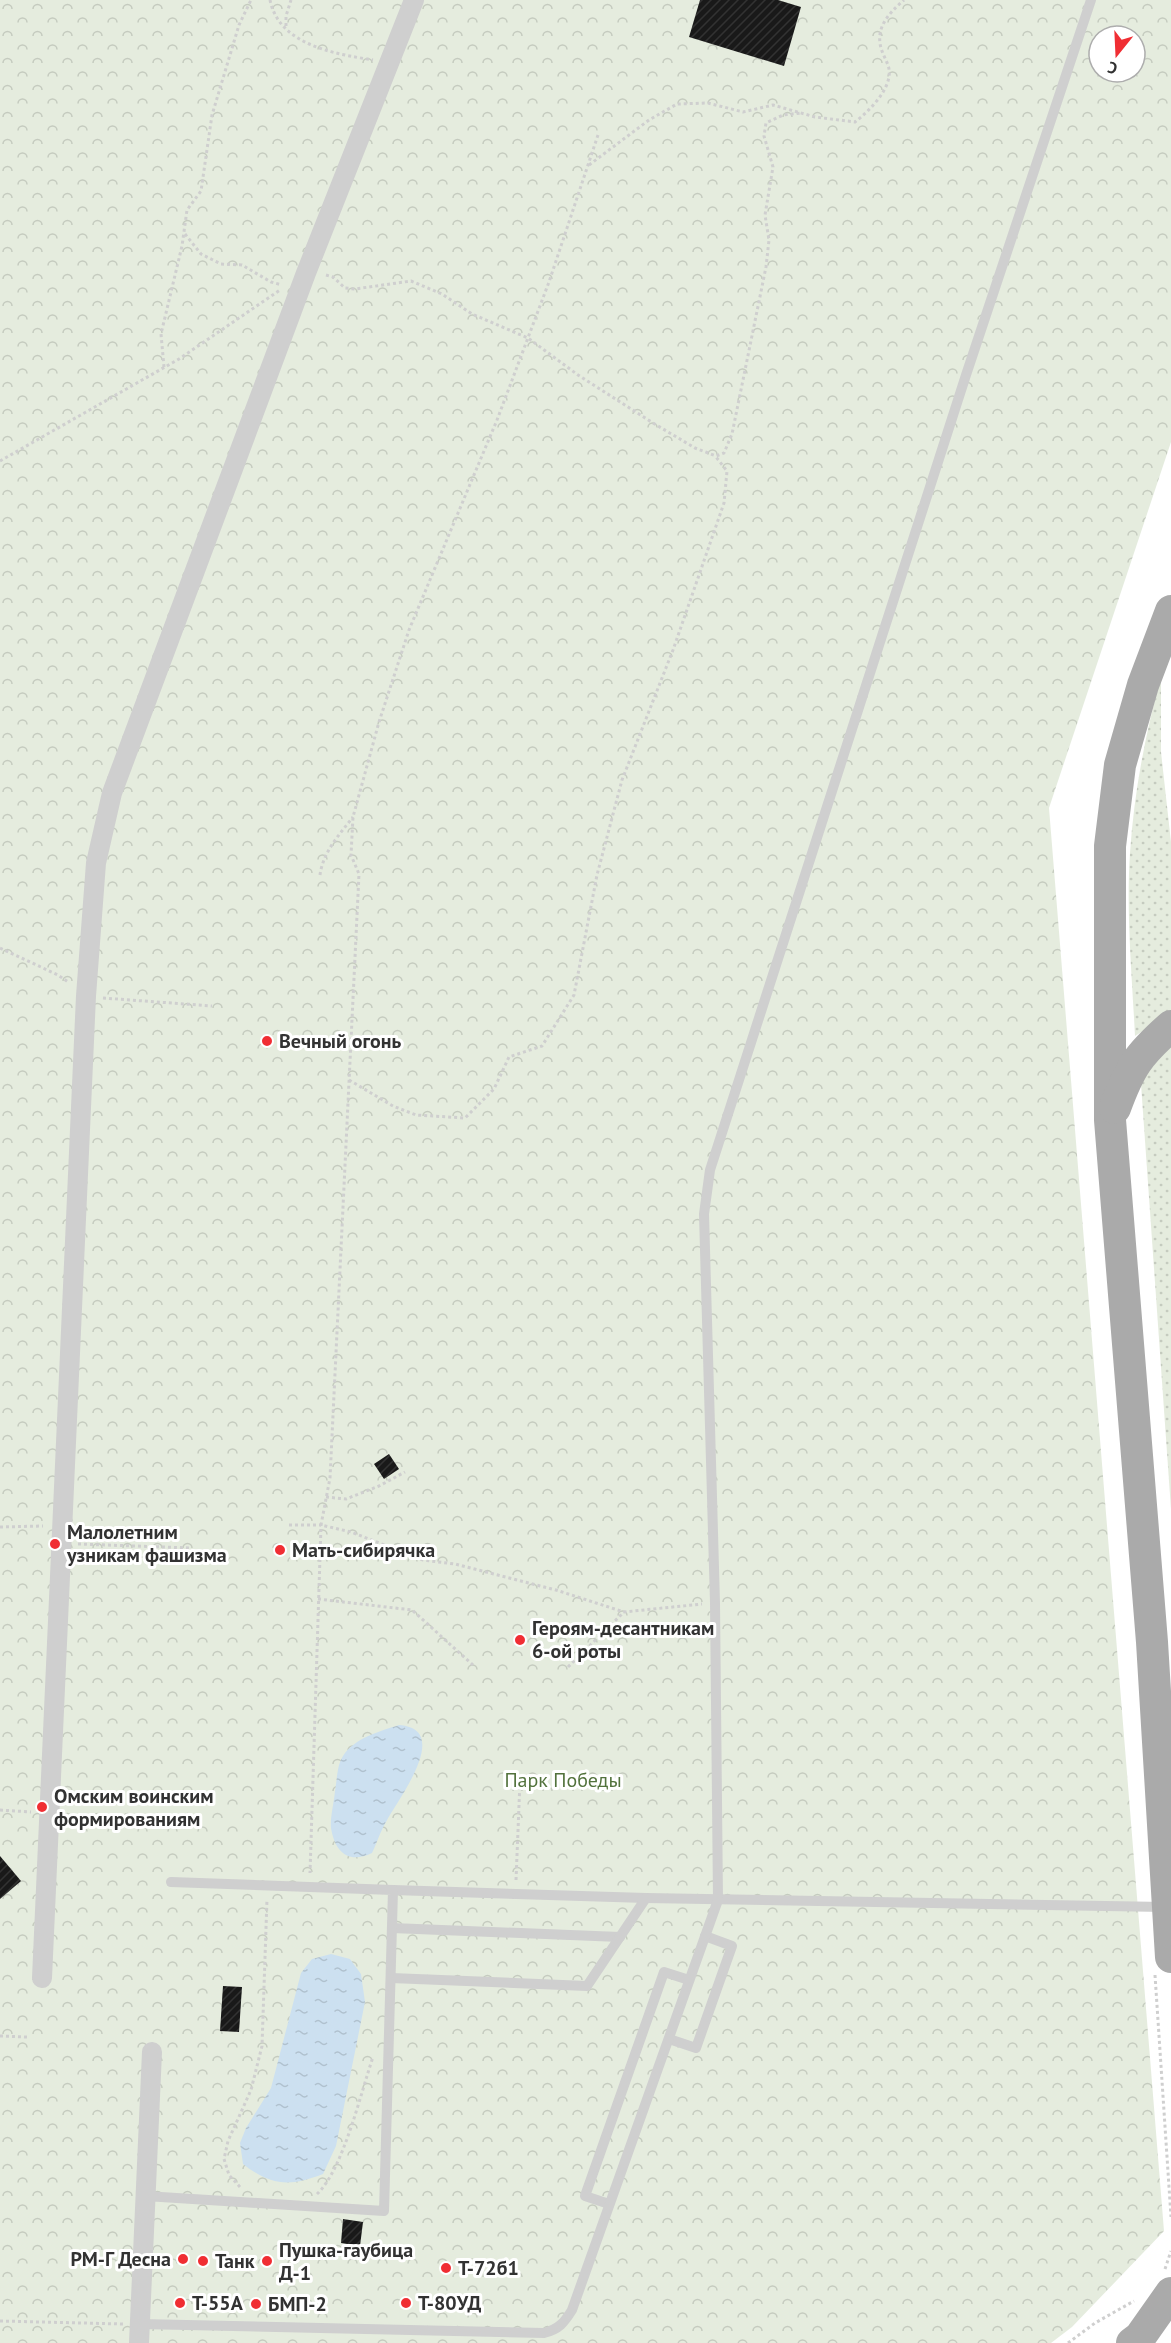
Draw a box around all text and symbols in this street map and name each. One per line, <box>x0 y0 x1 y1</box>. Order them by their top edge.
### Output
north arrow <box>1087 24 1147 84</box>
text: С <box>1105 57 1120 79</box>
place label: Вечный огонь <box>279 1028 401 1054</box>
marker: Вечный огонь <box>260 1034 274 1048</box>
place label: Малолетним узникам фашизма <box>66 1519 227 1568</box>
marker: Малолетним узникам фашизма <box>48 1537 62 1551</box>
place label: Мать-сибирячка <box>292 1537 435 1563</box>
marker: Мать-сибирячка <box>273 1543 287 1557</box>
place label: Героям-десантникам 6-ой роты <box>532 1615 714 1664</box>
marker: Героям-десантникам 6-ой роты <box>513 1633 527 1647</box>
park label: Парк Победы <box>504 1767 622 1793</box>
place label: Омским воинским формированиям <box>54 1783 214 1832</box>
marker: Омским воинским формированиям <box>35 1800 49 1814</box>
place label: Пушка-гаубица Д-1 <box>279 2237 413 2286</box>
place label: РМ-Г Десна <box>70 2246 171 2272</box>
place label: Танк <box>215 2248 255 2274</box>
marker: РМ-Г Десна <box>176 2252 190 2266</box>
marker: Танк <box>196 2254 210 2268</box>
marker: Пушка-гаубица Д-1 <box>260 2254 274 2268</box>
place label: Т-72б1 <box>458 2255 519 2281</box>
marker: Т-72б1 <box>439 2261 453 2275</box>
place label: Т-55А <box>192 2290 244 2316</box>
place label: Т-80УД <box>418 2290 482 2316</box>
place label: БМП-2 <box>268 2291 327 2317</box>
marker: Т-55А <box>173 2296 187 2310</box>
marker: Т-80УД <box>399 2296 413 2310</box>
marker: БМП-2 <box>249 2297 263 2311</box>

